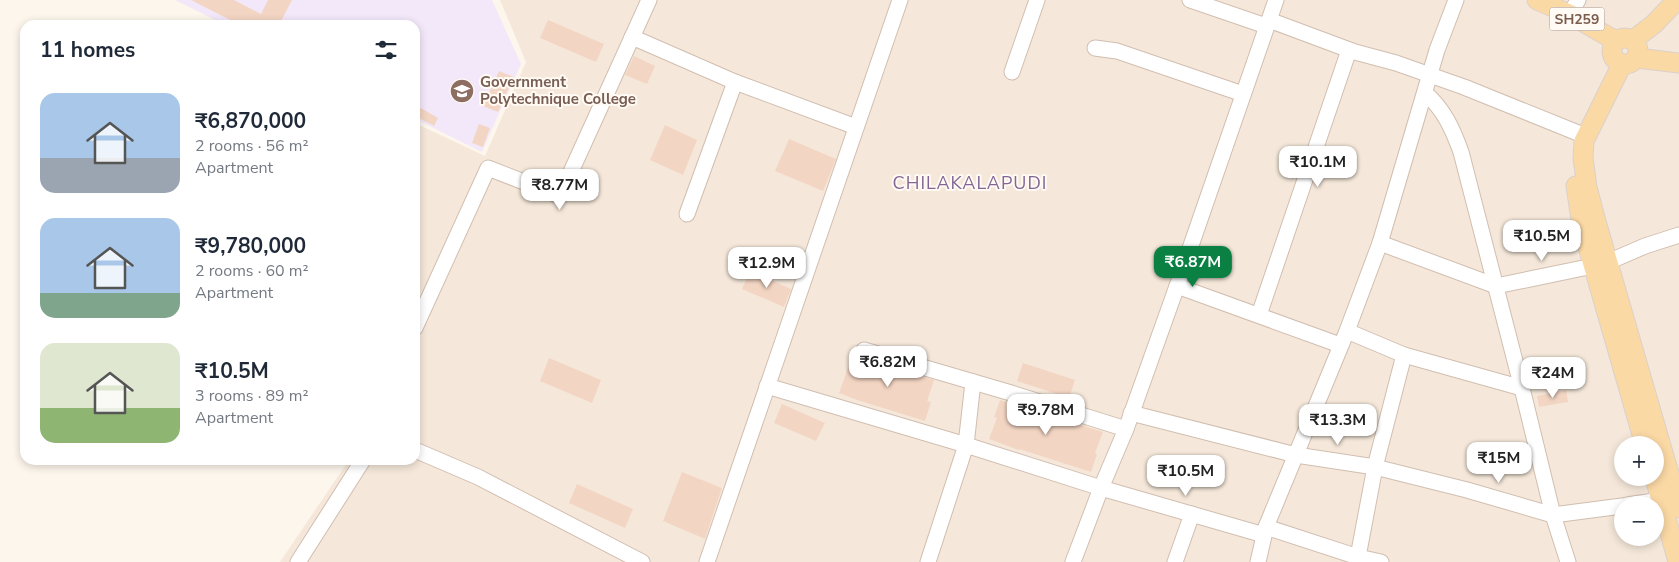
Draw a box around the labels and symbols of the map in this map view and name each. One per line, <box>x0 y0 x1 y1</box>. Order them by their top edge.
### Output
road number: SH259 <box>1550 8 1604 30</box>
place label: Government Polytechnique College <box>480 72 636 109</box>
school or university icon: Government Polytechnique College <box>449 78 475 104</box>
pin: ₹10.1M <box>1277 146 1359 188</box>
pin: ₹8.77M <box>519 168 601 211</box>
district label: CHILAKALAPUDI <box>893 171 1047 195</box>
pin: ₹10.5M <box>1501 220 1583 262</box>
pin: ₹12.9M <box>726 246 808 289</box>
pin: ₹6.87M <box>1152 246 1234 288</box>
pin: ₹6.82M <box>847 346 929 388</box>
pin: ₹24M <box>1523 356 1583 399</box>
pin: ₹9.78M <box>1005 394 1087 436</box>
pin: ₹13.3M <box>1297 404 1379 446</box>
pin: ₹15M <box>1469 442 1529 484</box>
pin: ₹10.5M <box>1145 454 1227 497</box>

